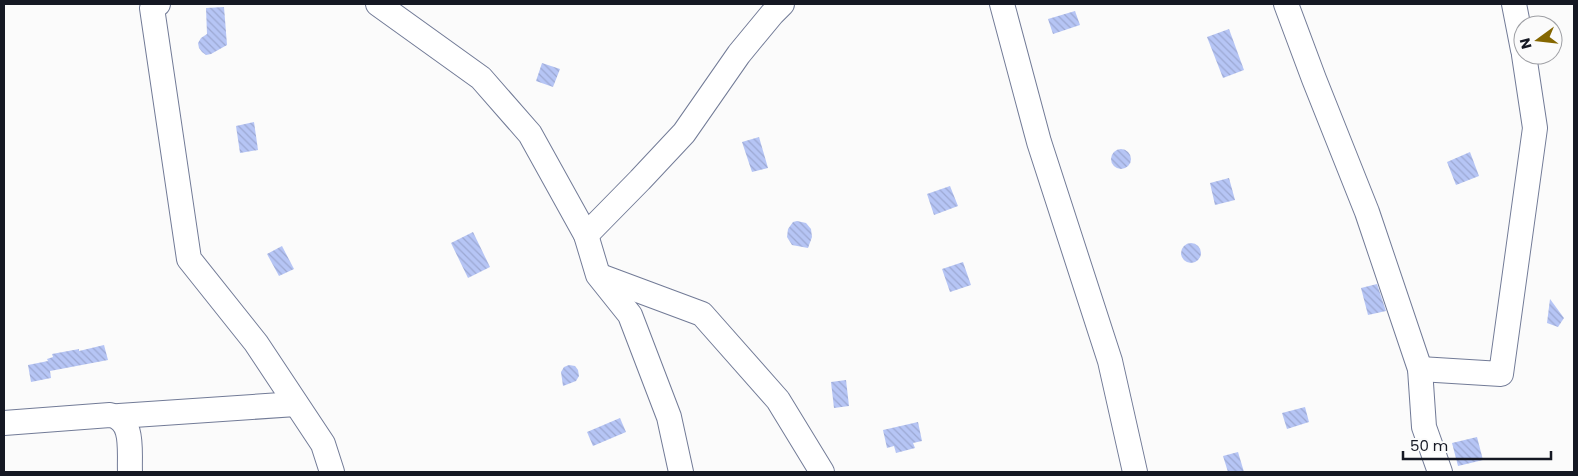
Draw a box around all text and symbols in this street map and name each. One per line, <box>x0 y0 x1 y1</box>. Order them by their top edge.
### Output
north arrow <box>1513 15 1563 65</box>
text: N <box>1514 36 1536 51</box>
scale bar <box>1403 428 1550 460</box>
text: 50 m <box>1410 435 1448 456</box>

